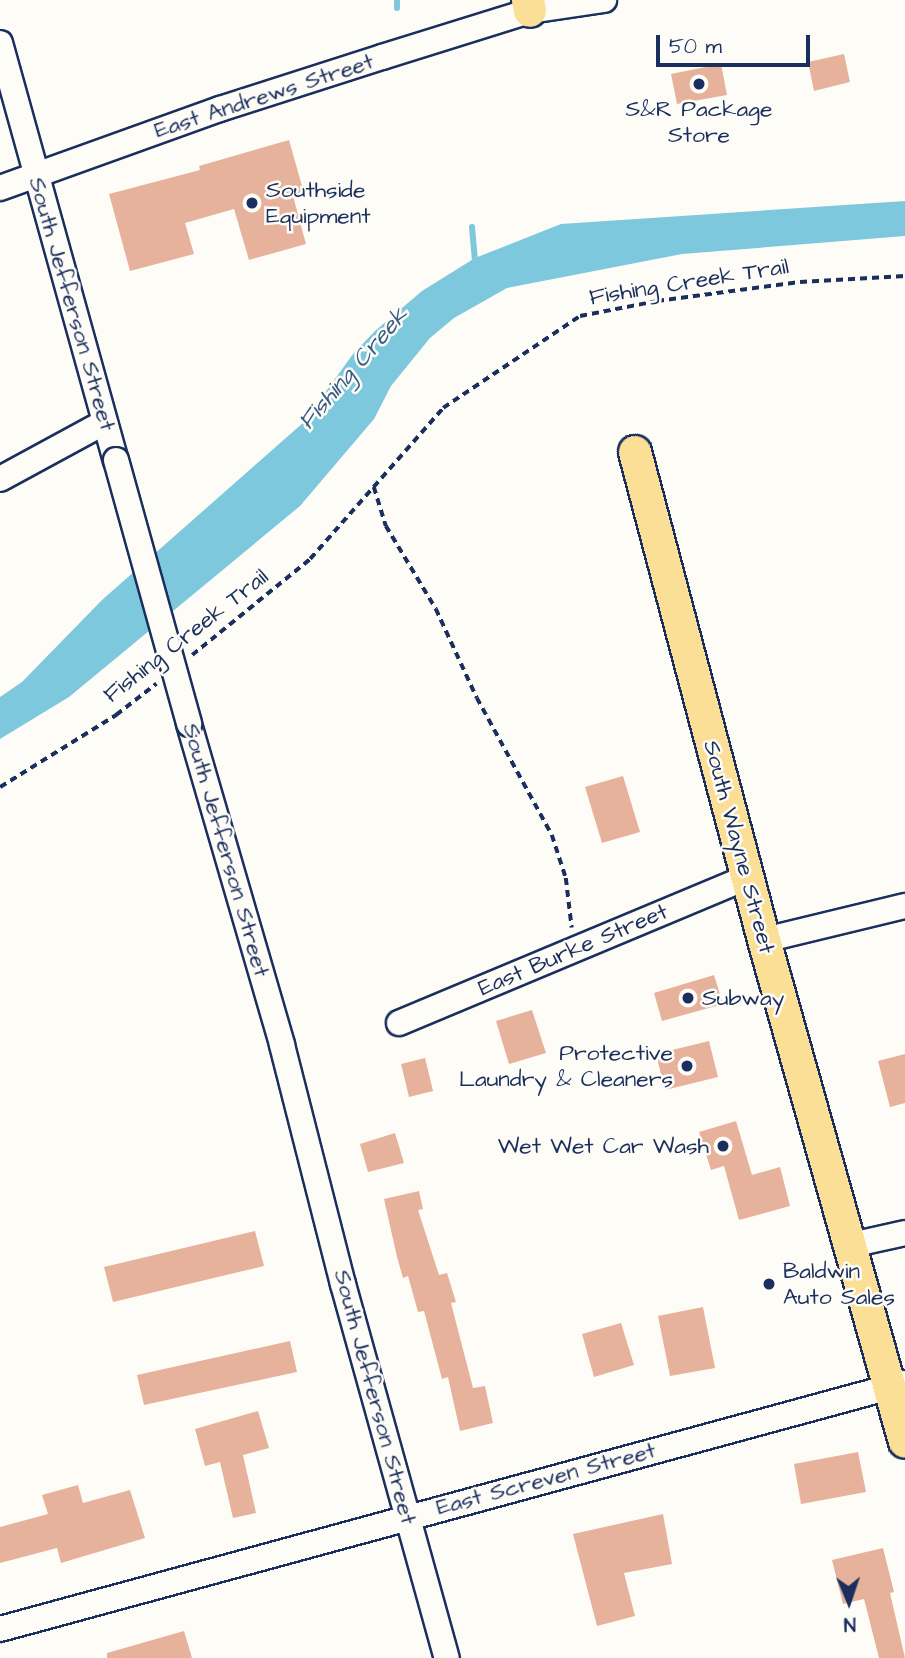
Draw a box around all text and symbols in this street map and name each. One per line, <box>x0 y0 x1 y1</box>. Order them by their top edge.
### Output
scale bar <box>660 21 814 65</box>
text: 50 m <box>669 32 722 61</box>
street label: East Andrews Street <box>151 48 377 144</box>
marker: S&R Package Store <box>691 76 707 92</box>
place label: S&R Package Store <box>626 95 772 149</box>
street label: South Jefferson Street <box>23 174 121 434</box>
place label: Southside Equipment <box>266 176 371 230</box>
marker: Southside Equipment <box>244 195 260 211</box>
street label: Fishing Creek Trail <box>587 253 791 311</box>
water label: Fishing Creek <box>293 302 415 436</box>
street label: Fishing Creek Trail <box>98 563 274 709</box>
street label: South Jefferson Street <box>177 720 275 980</box>
street label: South Wayne Street <box>697 737 781 957</box>
street label: East Burke Street <box>474 898 672 1002</box>
place label: Subway <box>702 984 784 1012</box>
marker: Subway <box>680 990 696 1006</box>
place label: Protective Laundry & Cleaners <box>459 1039 673 1093</box>
marker: Protective Laundry & Cleaners <box>679 1058 695 1074</box>
place label: Wet Wet Car Wash <box>498 1132 709 1160</box>
marker: Wet Wet Car Wash <box>715 1138 731 1154</box>
place label: Baldwin Auto Sales <box>783 1257 895 1311</box>
street label: South Jefferson Street <box>328 1267 422 1527</box>
marker: Baldwin Auto Sales <box>761 1276 777 1292</box>
street label: East Screven Street <box>433 1436 659 1522</box>
north arrow <box>814 1567 884 1637</box>
text: N <box>843 1610 856 1637</box>

